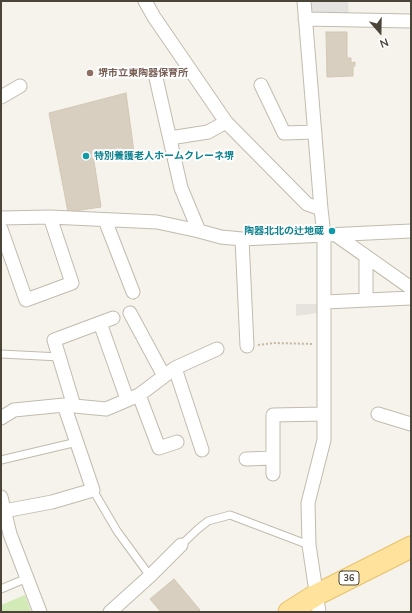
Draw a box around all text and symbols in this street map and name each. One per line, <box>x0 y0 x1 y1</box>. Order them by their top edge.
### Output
north arrow <box>360 12 400 52</box>
text: N <box>378 35 390 51</box>
place label: 堺市立東陶器保育所 <box>98 67 188 79</box>
marker: 堺市立東陶器保育所 <box>85 68 95 78</box>
place label: 特別養護老人ホームクレーネ堺 <box>94 150 234 162</box>
marker: 特別養護老人ホームクレーネ堺 <box>81 151 91 161</box>
place label: 陶器北北の辻地蔵 <box>244 225 324 237</box>
marker: 陶器北北の辻地蔵 <box>327 226 337 236</box>
road number: 36 <box>339 571 359 585</box>

